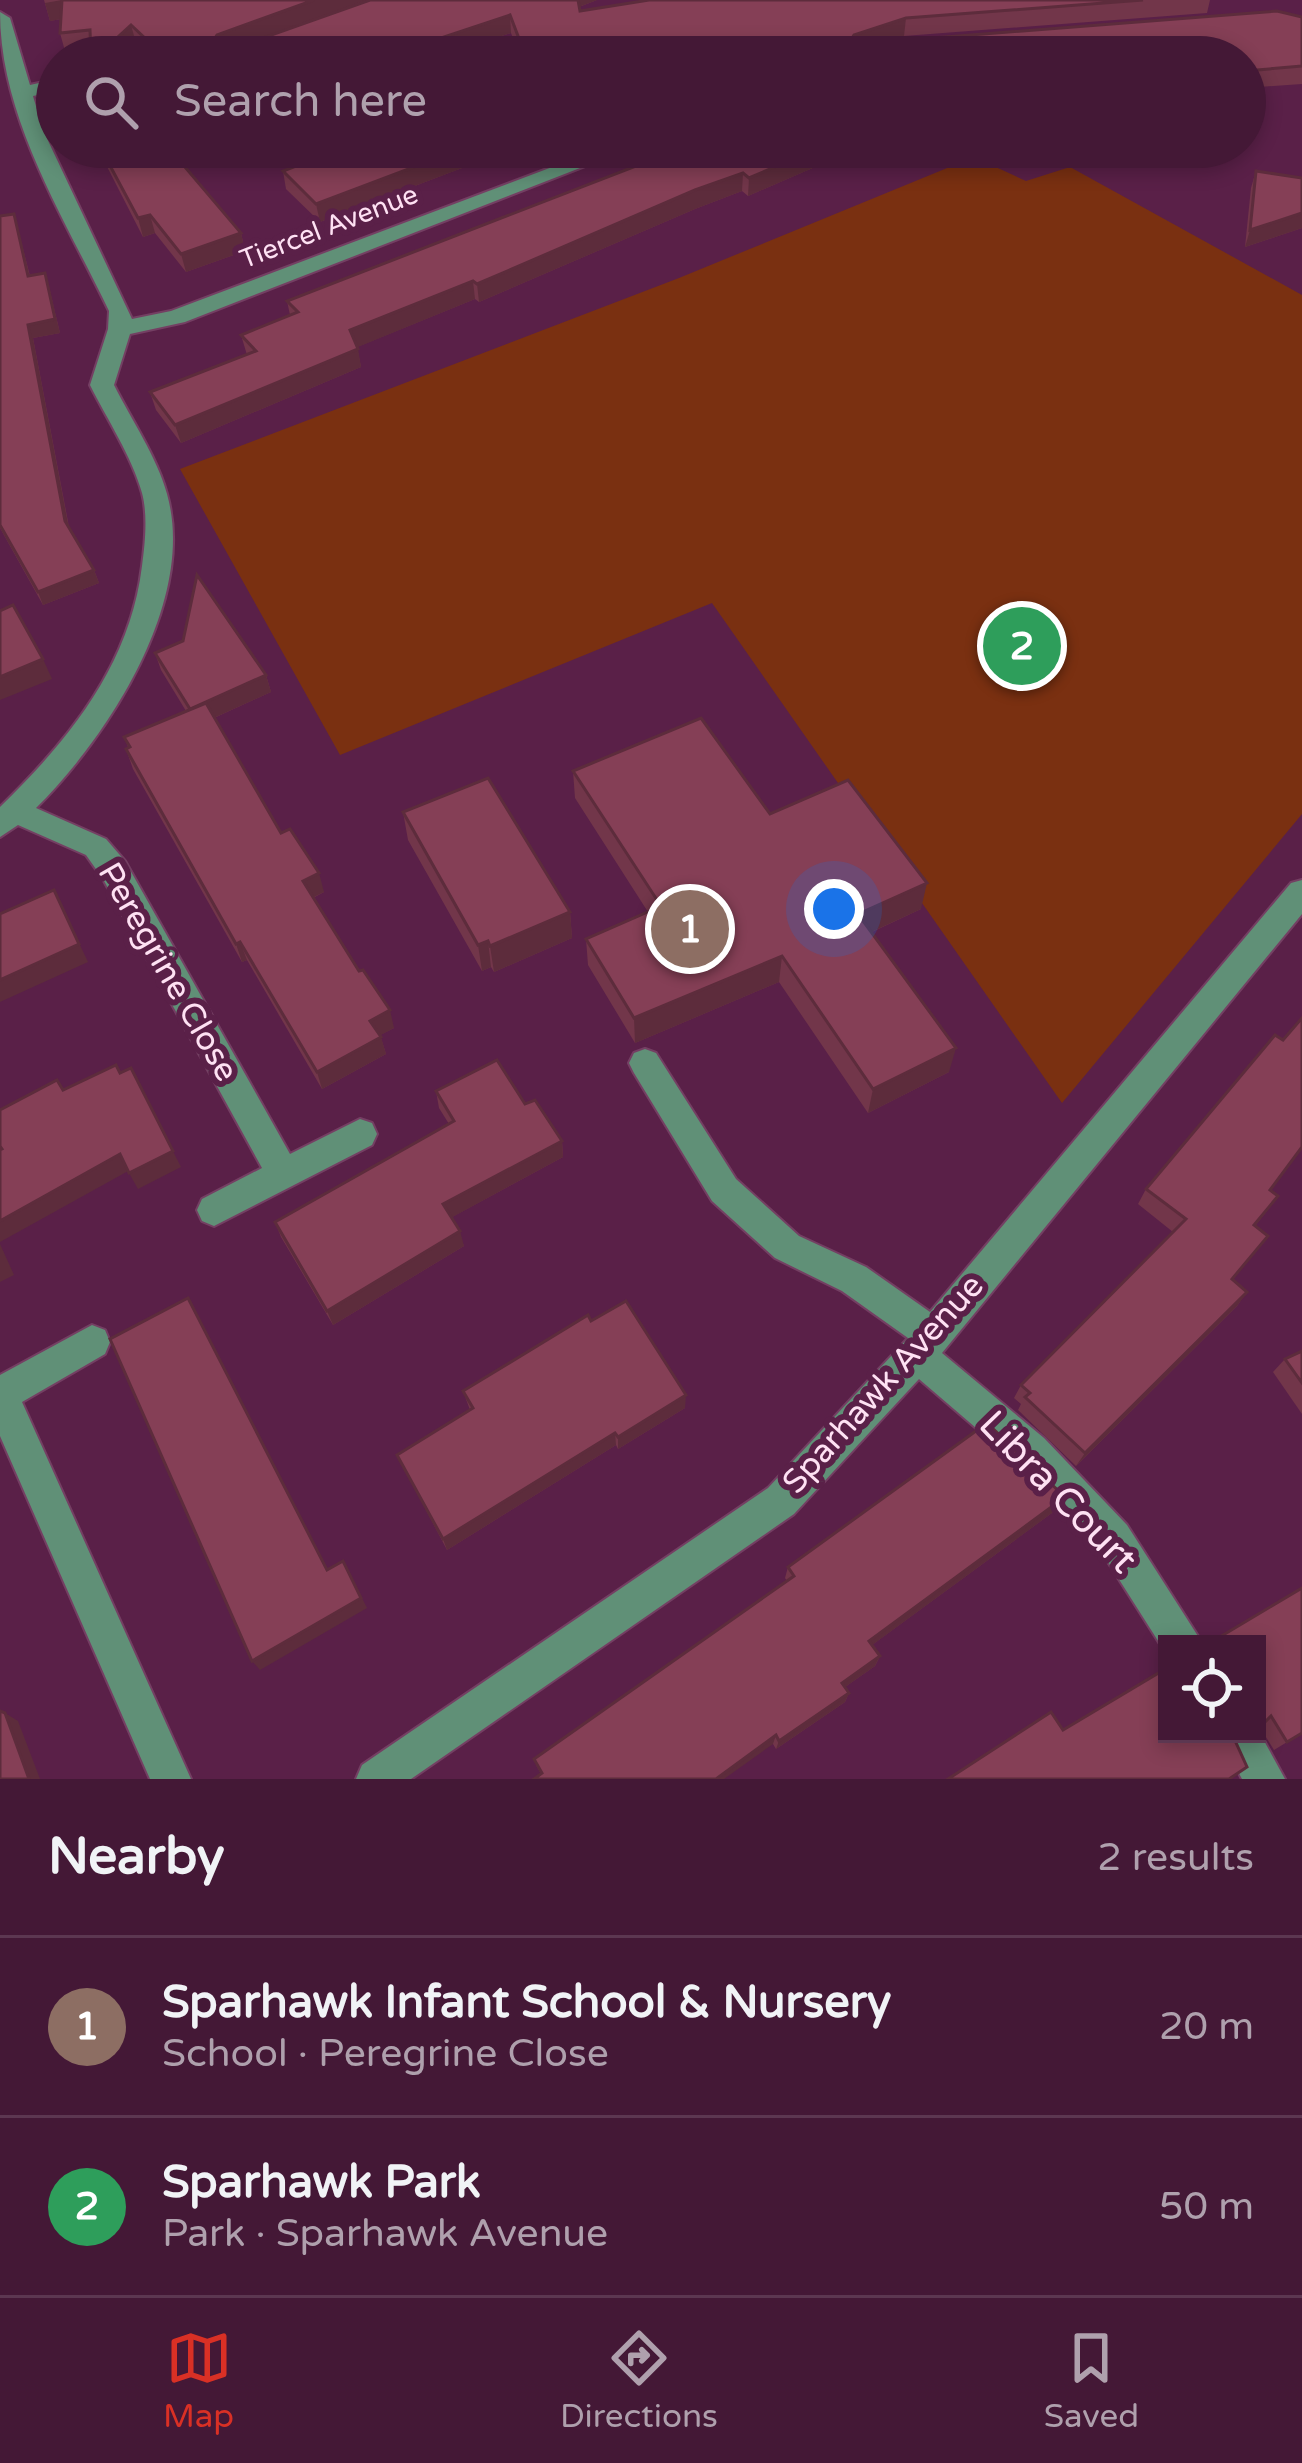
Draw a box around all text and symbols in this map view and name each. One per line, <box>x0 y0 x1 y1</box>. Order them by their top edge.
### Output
search box <box>36 36 1266 168</box>
icon: search <box>78 69 144 135</box>
text: Search here <box>174 75 427 129</box>
street label: Tiercel Avenue <box>235 178 423 276</box>
pin: 2 <box>983 601 1061 691</box>
street label: Peregrine Close <box>90 856 246 1088</box>
your location <box>804 879 864 939</box>
pin: 1 <box>651 884 729 974</box>
street label: Sparhawk Avenue <box>774 1266 992 1502</box>
street label: Libra Court <box>969 1401 1147 1583</box>
map controls <box>1158 1635 1266 1743</box>
button: locate <box>1158 1635 1266 1743</box>
text: Nearby <box>48 1826 225 1888</box>
text: 2 results <box>1097 1834 1254 1881</box>
text: Sparhawk Infant School & Nursery <box>162 1976 891 2030</box>
text: 1 <box>75 2003 99 2050</box>
text: 20 m <box>1159 2003 1254 2050</box>
text: School · Peregrine Close <box>162 2030 609 2077</box>
text: Sparhawk Park <box>162 2156 481 2210</box>
text: 2 <box>75 2183 99 2230</box>
text: 50 m <box>1159 2183 1254 2230</box>
text: Park · Sparhawk Avenue <box>162 2210 608 2257</box>
tab: Map <box>163 2325 234 2436</box>
tab: Directions <box>560 2325 718 2436</box>
tab: Saved <box>1044 2325 1139 2436</box>

